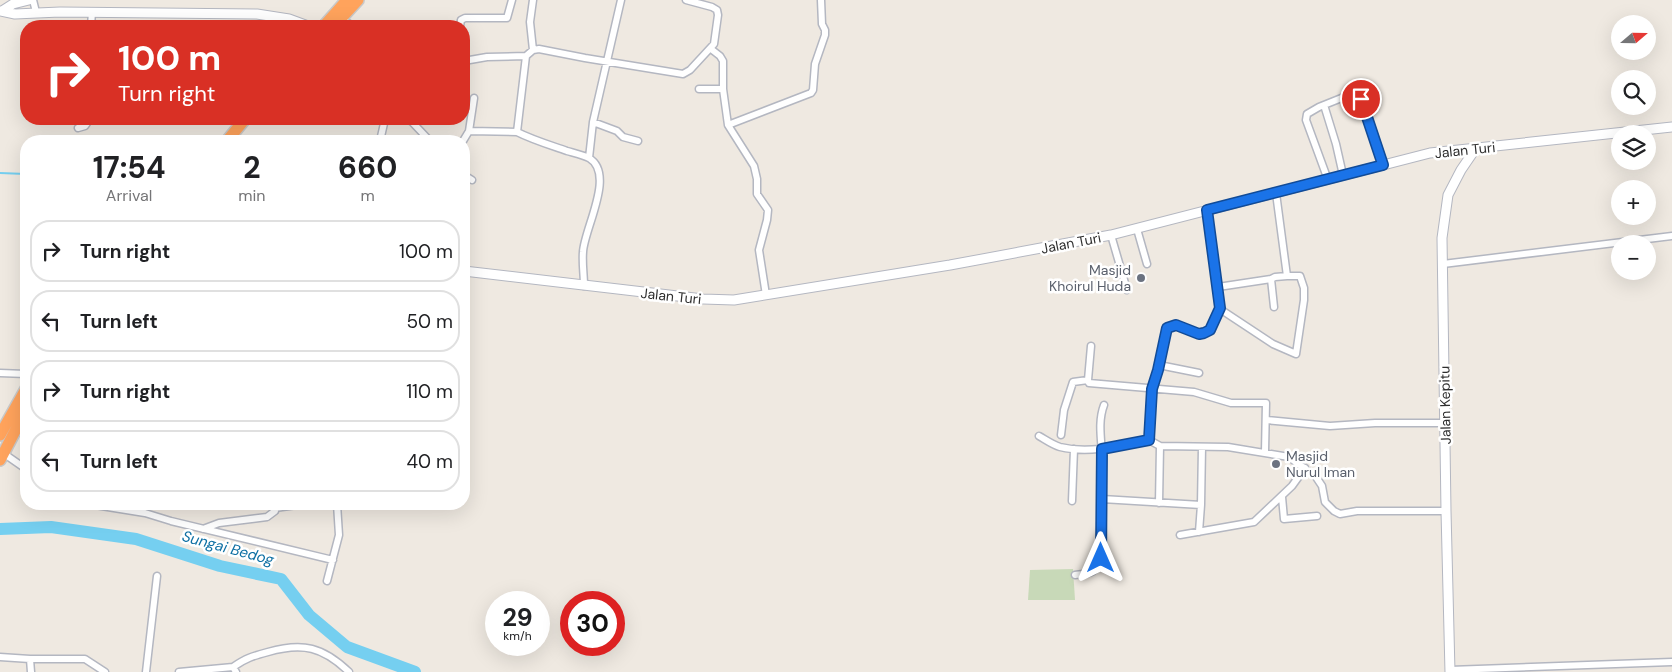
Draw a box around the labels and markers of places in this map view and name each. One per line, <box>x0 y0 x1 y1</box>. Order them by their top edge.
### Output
pin <box>1340 78 1382 120</box>
place label: Masjid Khoirul Huda <box>1049 261 1131 295</box>
marker: Masjid Khoirul Huda <box>1135 272 1147 284</box>
place label: Masjid Nurul Iman <box>1286 447 1355 481</box>
marker: Masjid Nurul Iman <box>1270 458 1282 470</box>

